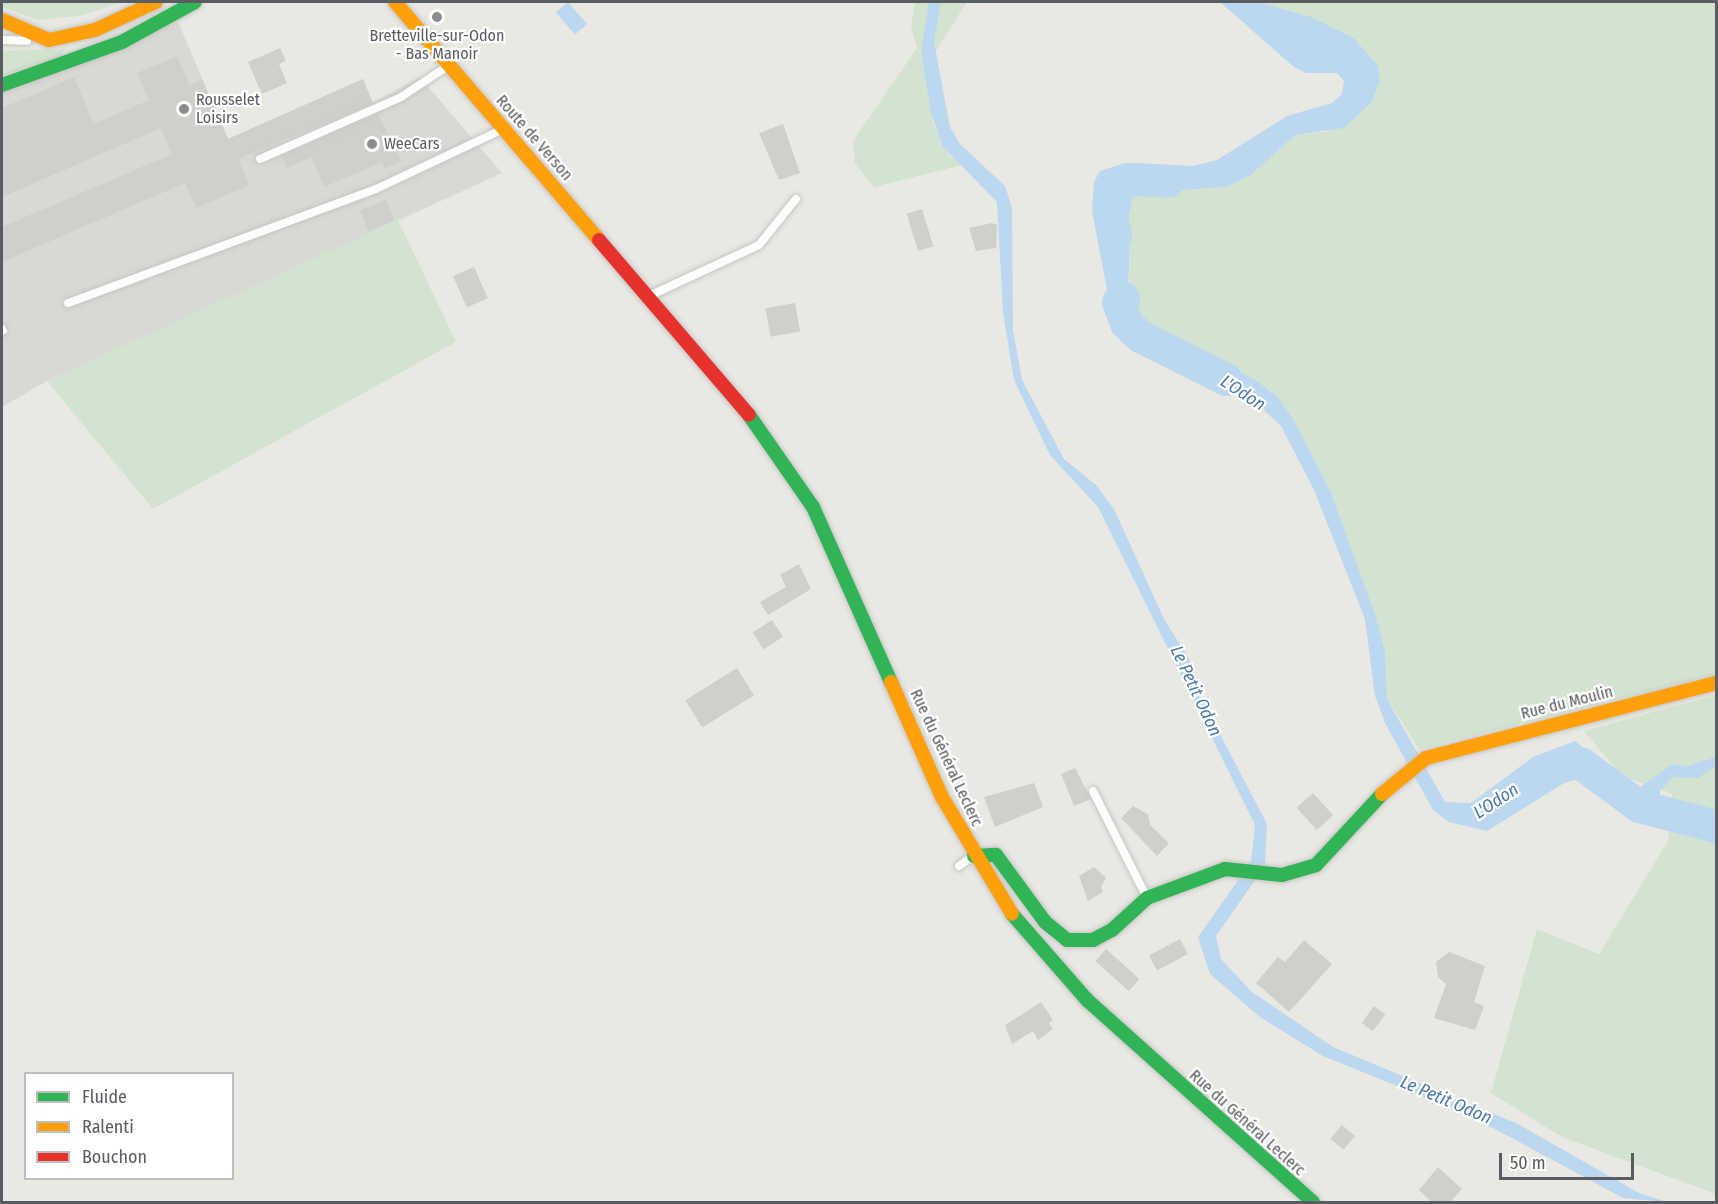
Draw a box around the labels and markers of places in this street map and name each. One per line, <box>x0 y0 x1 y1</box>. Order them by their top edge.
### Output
marker: Bretteville-sur-Odon - Bas Manoir <box>430 10 444 24</box>
place label: Bretteville-sur-Odon - Bas Manoir <box>370 26 504 64</box>
place label: Rousselet Loisirs <box>196 90 260 128</box>
marker: Rousselet Loisirs <box>177 102 191 116</box>
place label: WeeCars <box>384 134 440 154</box>
marker: WeeCars <box>365 137 379 151</box>

